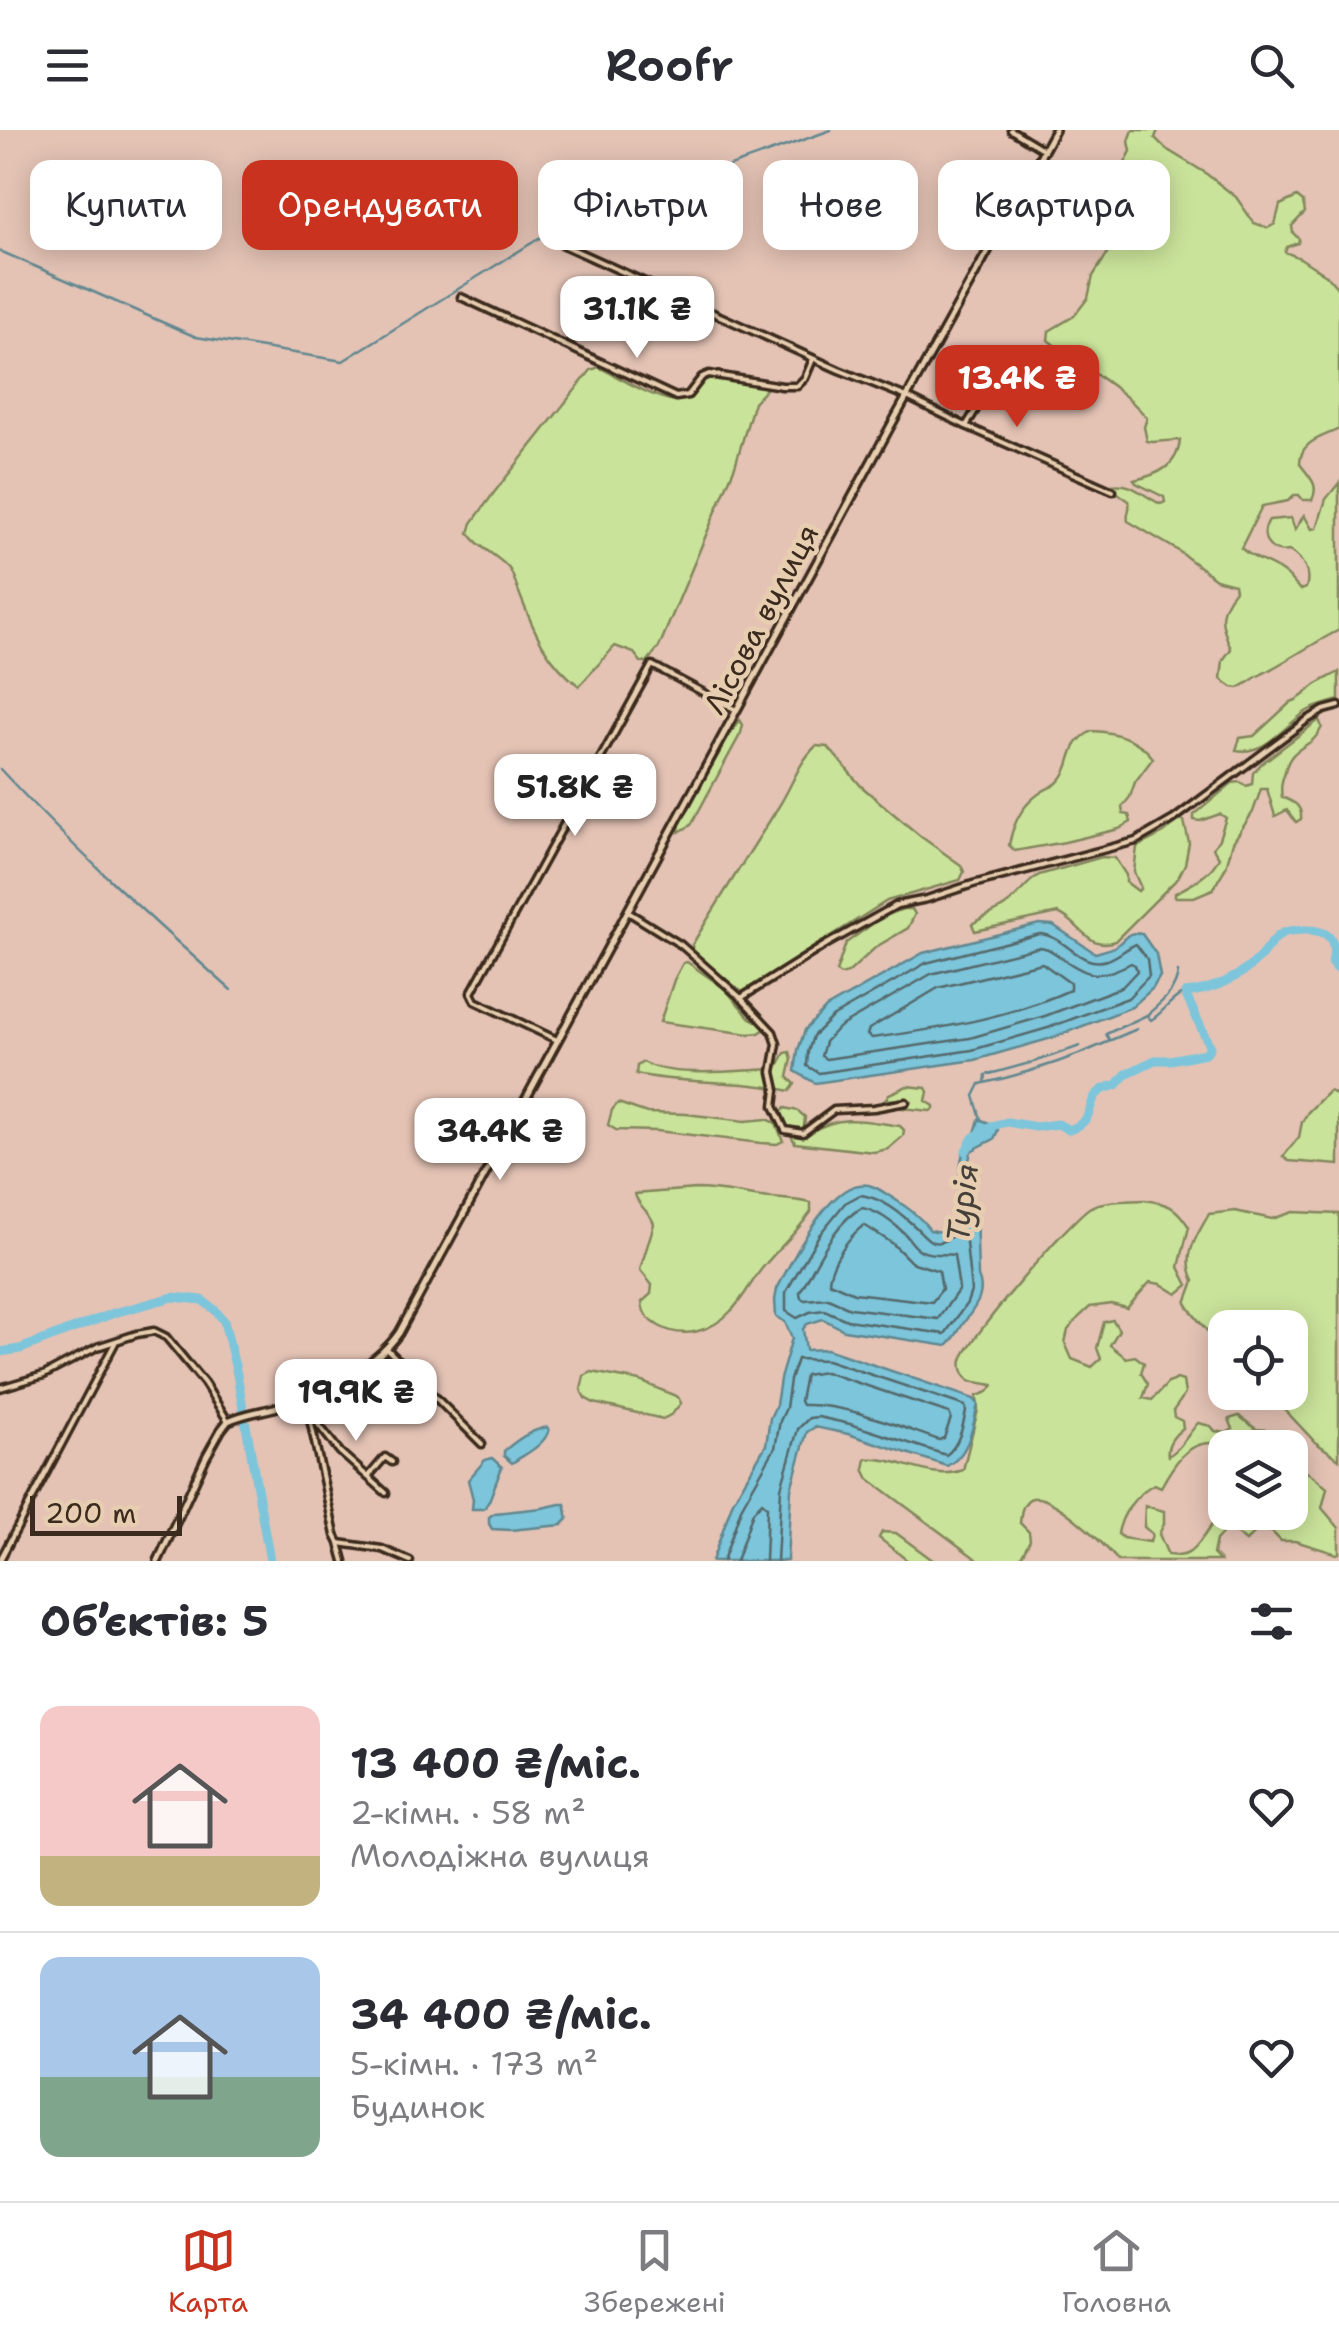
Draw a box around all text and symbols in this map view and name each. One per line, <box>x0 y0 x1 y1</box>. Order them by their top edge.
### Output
text: Roofr <box>605 35 734 95</box>
icon: menu <box>40 38 95 93</box>
icon: search <box>1244 38 1299 93</box>
chip: Купити <box>30 160 222 250</box>
chip: Орендувати <box>242 160 518 250</box>
chip: Фільтри <box>538 160 743 250</box>
chip: Нове <box>763 160 918 250</box>
chip: Квартира <box>938 160 1170 250</box>
pin: 31.1K ₴ <box>545 276 729 361</box>
text: 31.1K ₴ <box>582 287 692 330</box>
pin: 13.4K ₴ <box>925 345 1109 430</box>
text: 13.4K ₴ <box>957 356 1077 399</box>
street label: Лісова вулиця <box>694 517 828 721</box>
pin: 51.8K ₴ <box>483 754 667 839</box>
text: 51.8K ₴ <box>516 765 634 808</box>
pin: 34.4K ₴ <box>408 1098 592 1183</box>
text: 34.4K ₴ <box>436 1109 564 1152</box>
water label: Турія <box>936 1161 988 1245</box>
map controls <box>1208 1310 1308 1530</box>
button: locate <box>1208 1310 1308 1410</box>
pin: 19.9K ₴ <box>264 1359 448 1444</box>
text: 19.9K ₴ <box>297 1370 415 1413</box>
button: layers <box>1208 1430 1308 1530</box>
scale bar <box>30 1491 182 1536</box>
text: 200 m <box>45 1494 136 1532</box>
text: Об’єктів: 5 <box>40 1593 269 1649</box>
icon: filters <box>1244 1594 1299 1649</box>
text: 13 400 ₴/міс. <box>350 1735 641 1791</box>
icon: home <box>120 1746 240 1866</box>
icon: heart <box>1244 1779 1299 1834</box>
text: 2-кімн. · 58 m² <box>350 1791 586 1834</box>
text: Молодіжна вулиця <box>350 1834 650 1877</box>
text: 34 400 ₴/міс. <box>350 1986 652 2042</box>
icon: home <box>120 1997 240 2117</box>
icon: heart <box>1244 2030 1299 2085</box>
text: 5-кімн. · 173 m² <box>350 2042 598 2085</box>
text: Будинок <box>350 2085 485 2128</box>
tab: Карта <box>168 2223 248 2321</box>
tab: Збережені <box>584 2223 726 2321</box>
tab: Головна <box>1062 2223 1171 2321</box>

